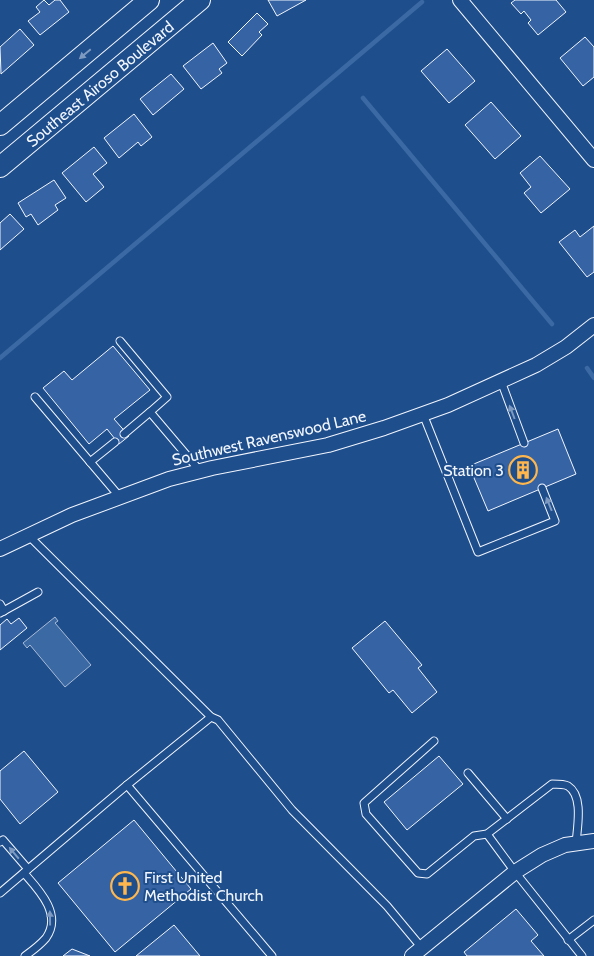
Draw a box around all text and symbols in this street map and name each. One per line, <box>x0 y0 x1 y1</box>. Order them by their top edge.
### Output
street label: Southeast Airoso Boulevard <box>22 17 177 151</box>
one-way arrow <box>78 48 91 59</box>
one-way arrow <box>508 404 516 419</box>
street label: Southwest Ravenswood Lane <box>170 406 368 470</box>
building icon: Station 3 <box>508 455 538 485</box>
place label: Station 3 <box>443 461 504 480</box>
one-way arrow <box>544 497 552 511</box>
one-way arrow <box>9 846 20 859</box>
place label: First United Methodist Church <box>144 868 263 905</box>
church icon: First United Methodist Church <box>110 871 140 901</box>
one-way arrow <box>46 910 54 926</box>

